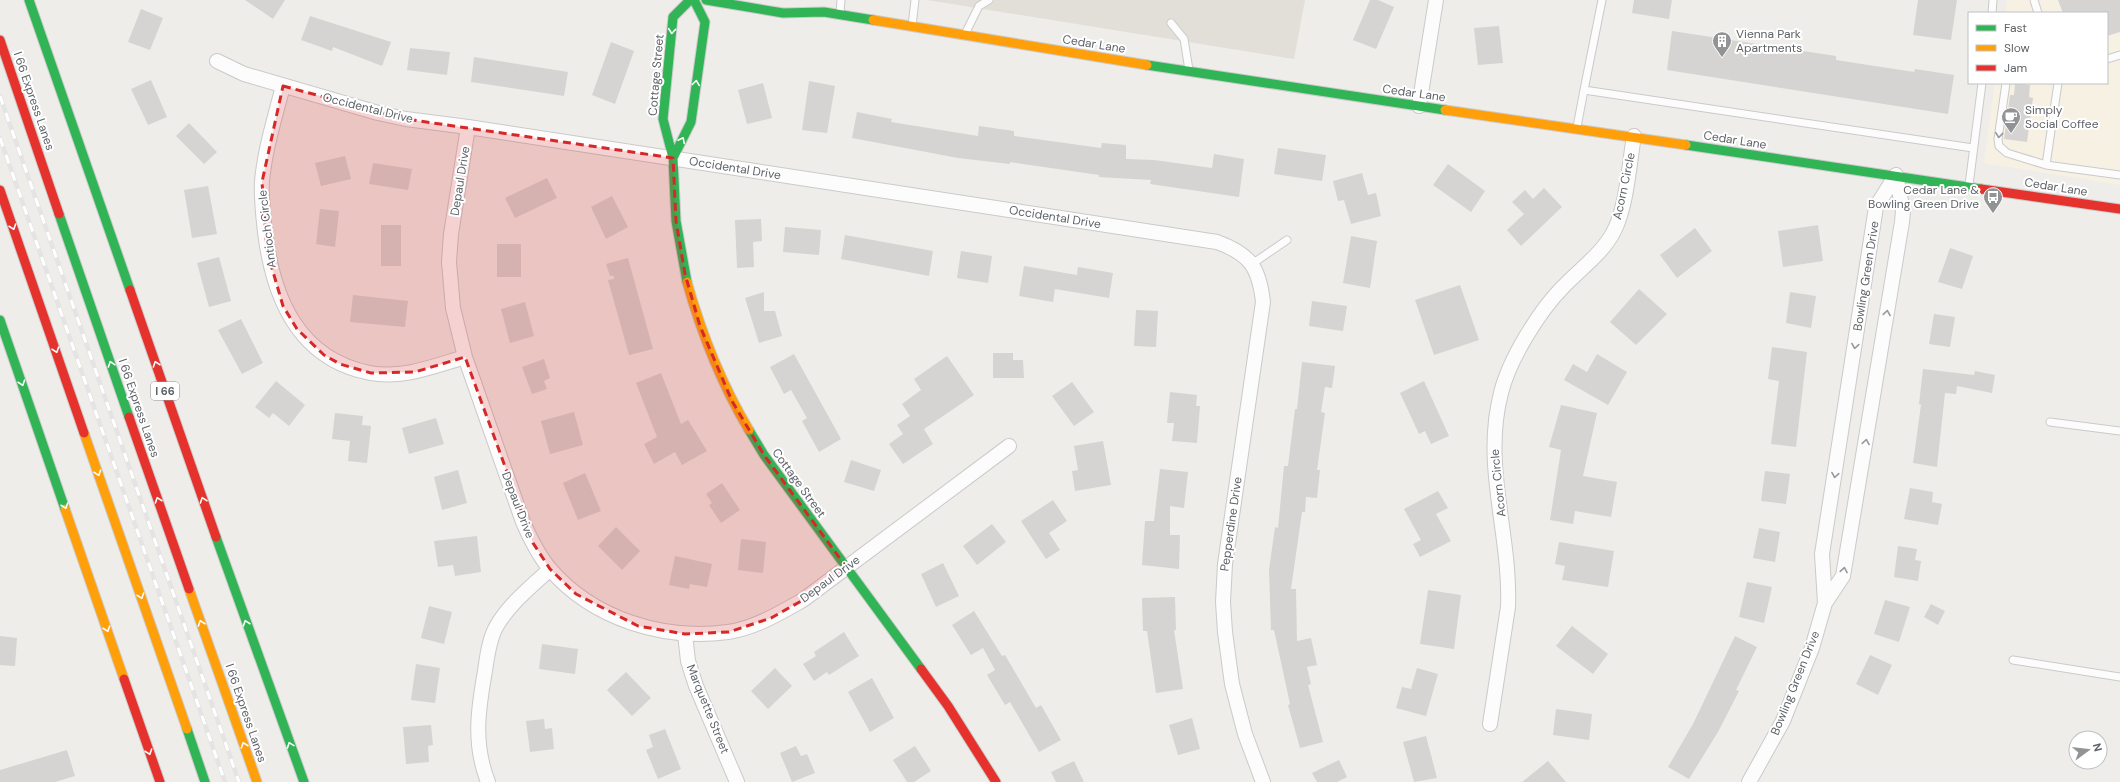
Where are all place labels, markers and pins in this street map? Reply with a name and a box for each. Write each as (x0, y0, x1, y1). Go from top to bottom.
place label: Vienna Park Apartments (1736, 26, 1802, 56)
building icon: Vienna Park Apartments (1711, 30, 1733, 58)
place label: Simply Social Coffee (2025, 102, 2099, 132)
cafe icon: Simply Social Coffee (2000, 106, 2022, 134)
place label: Cedar Lane & Bowling Green Drive (1868, 182, 1979, 212)
bus stop icon: Cedar Lane & Bowling Green Drive (1982, 186, 2004, 214)

